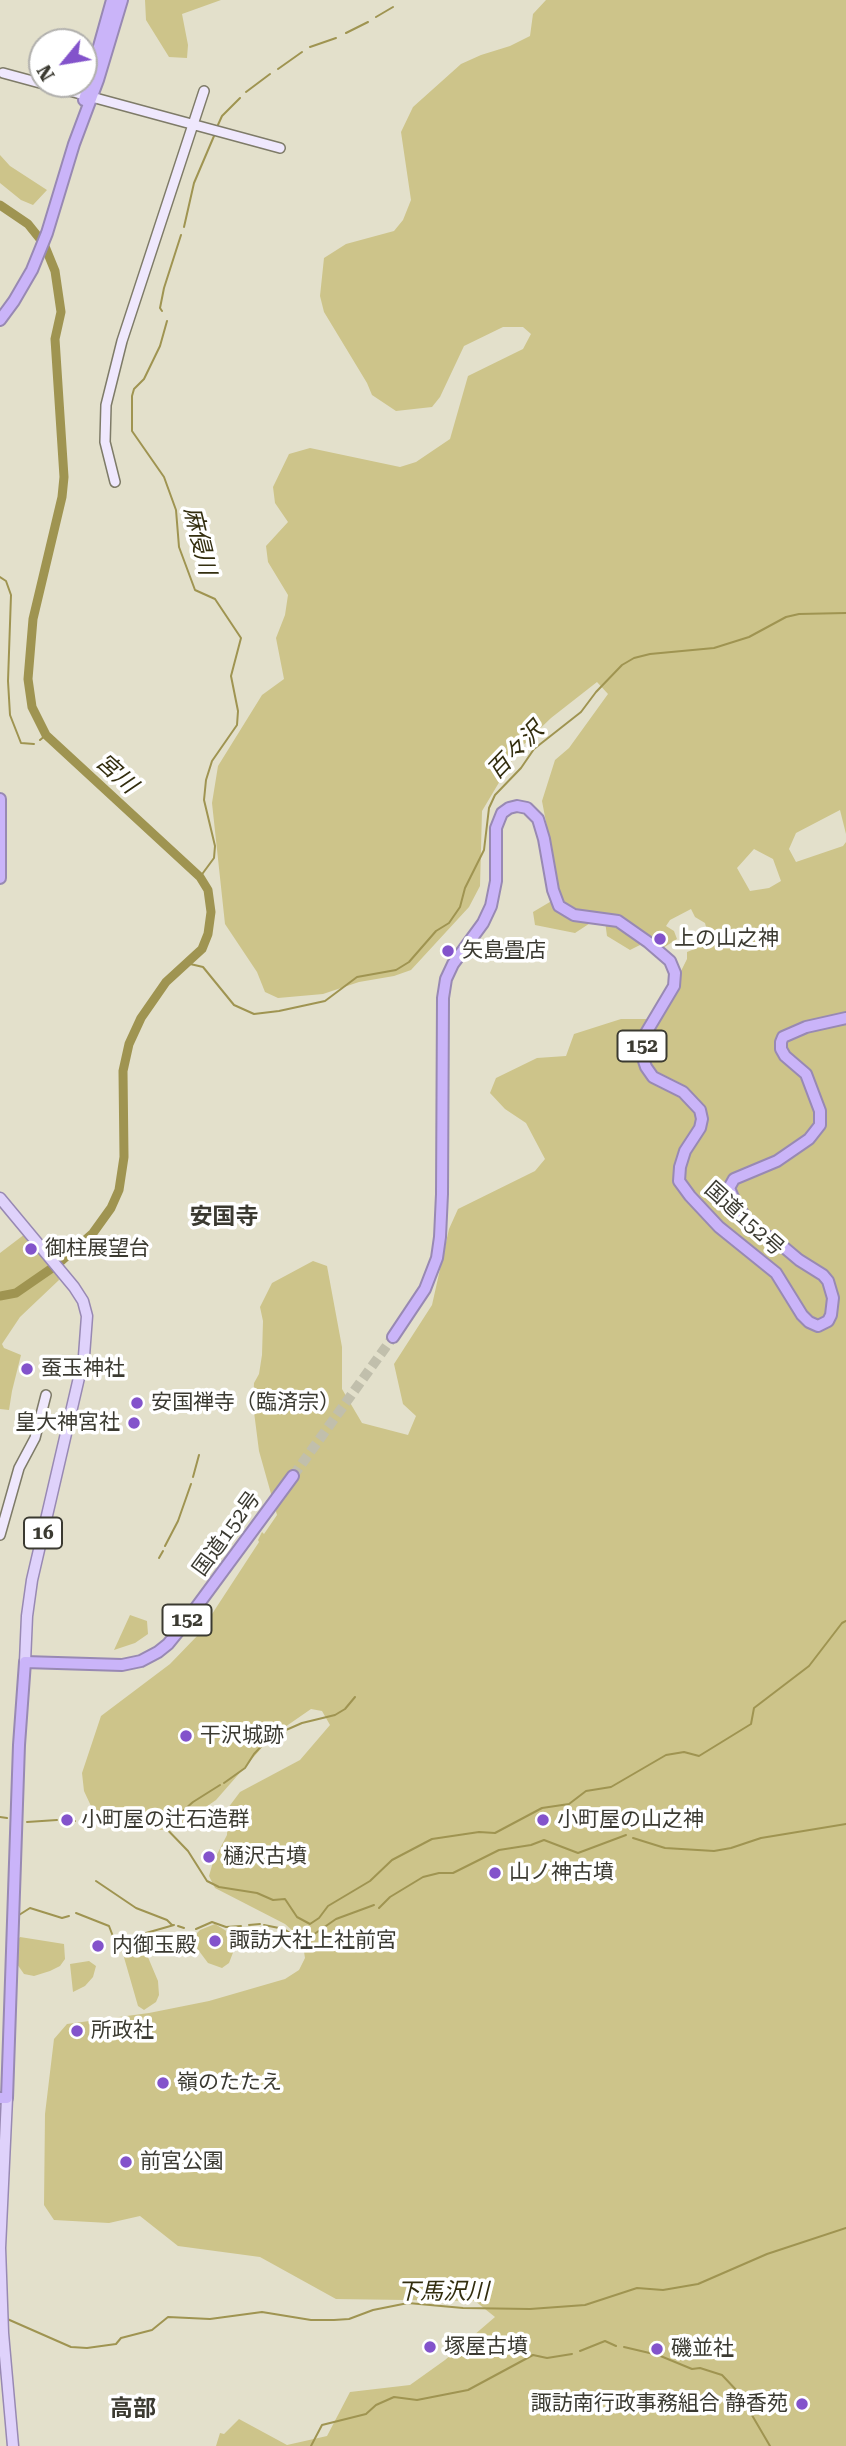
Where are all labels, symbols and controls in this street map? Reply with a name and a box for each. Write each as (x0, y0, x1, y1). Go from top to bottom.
north arrow (28, 28, 98, 98)
text: N (32, 61, 60, 85)
water label: 麻侵川 (177, 504, 221, 578)
water label: 百々沢 (482, 717, 550, 785)
water label: 宮川 (90, 748, 142, 800)
place label: 上の山之神 (674, 926, 779, 952)
marker: 上の山之神 (652, 931, 668, 947)
place label: 矢島畳店 (462, 938, 546, 964)
marker: 矢島畳店 (440, 943, 456, 959)
road number: 152 (618, 1030, 666, 1062)
street label: 国道152号 (699, 1177, 789, 1261)
district label: 安国寺 (190, 1203, 258, 1231)
place label: 御柱展望台 (45, 1236, 150, 1262)
marker: 御柱展望台 (23, 1241, 39, 1257)
place label: 蚕玉神社 (41, 1356, 125, 1382)
marker: 蚕玉神社 (19, 1361, 35, 1377)
place label: 安国禅寺（臨済宗） (151, 1390, 340, 1416)
marker: 安国禅寺（臨済宗） (129, 1395, 145, 1411)
place label: 皇大神宮社 (15, 1410, 120, 1436)
marker: 皇大神宮社 (126, 1415, 142, 1431)
street label: 国道152号 (188, 1487, 266, 1581)
road number: 16 (24, 1518, 62, 1548)
road number: 152 (162, 1604, 212, 1636)
place label: 干沢城跡 (200, 1723, 284, 1749)
marker: 干沢城跡 (178, 1728, 194, 1744)
place label: 小町屋の辻石造群 (81, 1807, 249, 1833)
place label: 小町屋の山之神 (557, 1807, 704, 1833)
marker: 小町屋の辻石造群 (59, 1812, 75, 1828)
marker: 小町屋の山之神 (535, 1812, 551, 1828)
place label: 樋沢古墳 (223, 1844, 307, 1870)
marker: 樋沢古墳 (201, 1849, 217, 1865)
place label: 山ノ神古墳 (509, 1860, 614, 1886)
marker: 山ノ神古墳 (487, 1865, 503, 1881)
place label: 諏訪大社上社前宮 (229, 1928, 397, 1954)
place label: 内御玉殿 (112, 1933, 196, 1959)
marker: 諏訪大社上社前宮 (207, 1933, 223, 1949)
marker: 内御玉殿 (90, 1938, 106, 1954)
place label: 所政社 (91, 2018, 154, 2044)
marker: 所政社 (69, 2023, 85, 2039)
place label: 嶺のたたえ (177, 2070, 282, 2096)
marker: 嶺のたたえ (155, 2075, 171, 2091)
place label: 前宮公園 (140, 2149, 224, 2175)
marker: 前宮公園 (118, 2154, 134, 2170)
water label: 下馬沢川 (397, 2278, 489, 2306)
place label: 塚屋古墳 (444, 2334, 528, 2360)
place label: 磯並社 (671, 2336, 734, 2362)
marker: 塚屋古墳 (422, 2339, 438, 2355)
marker: 磯並社 (649, 2341, 665, 2357)
place label: 諏訪南行政事務組合 静香苑 (531, 2391, 788, 2417)
district label: 高部 (110, 2395, 156, 2423)
marker: 諏訪南行政事務組合 静香苑 (794, 2396, 810, 2412)

